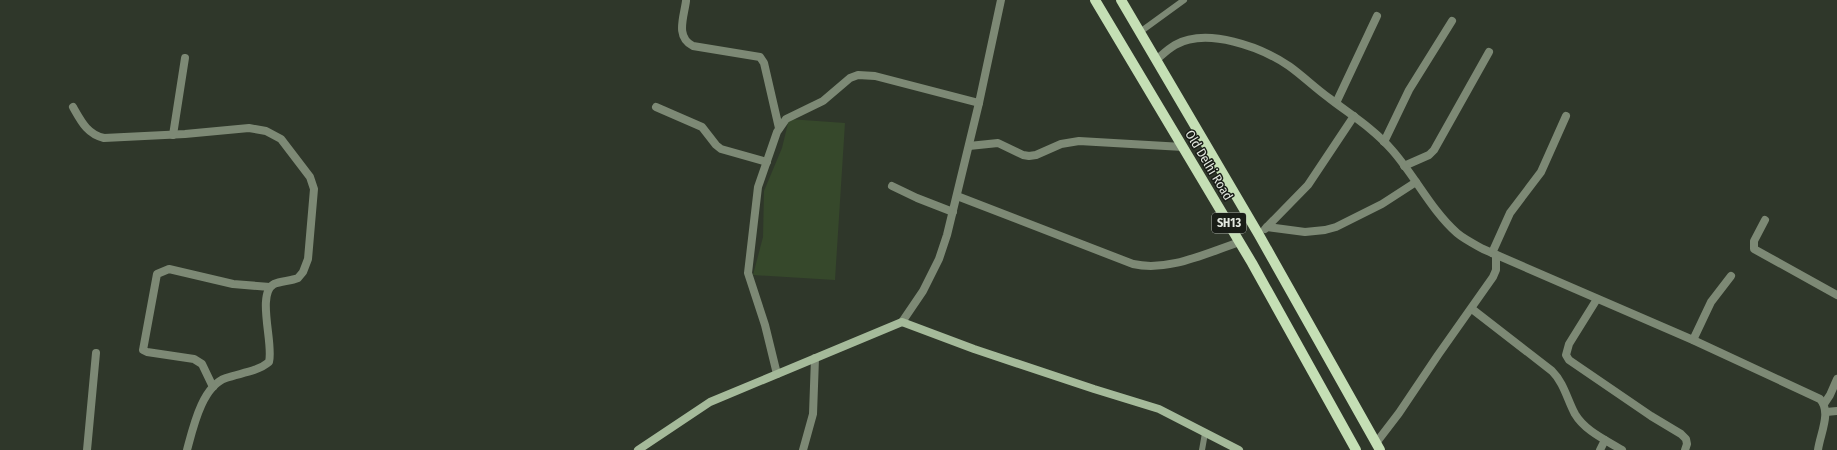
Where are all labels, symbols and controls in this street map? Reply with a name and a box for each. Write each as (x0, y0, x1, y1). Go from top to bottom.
street label: Old Delhi Road (1182, 127, 1236, 203)
road number: SH13 (1212, 213, 1246, 233)

